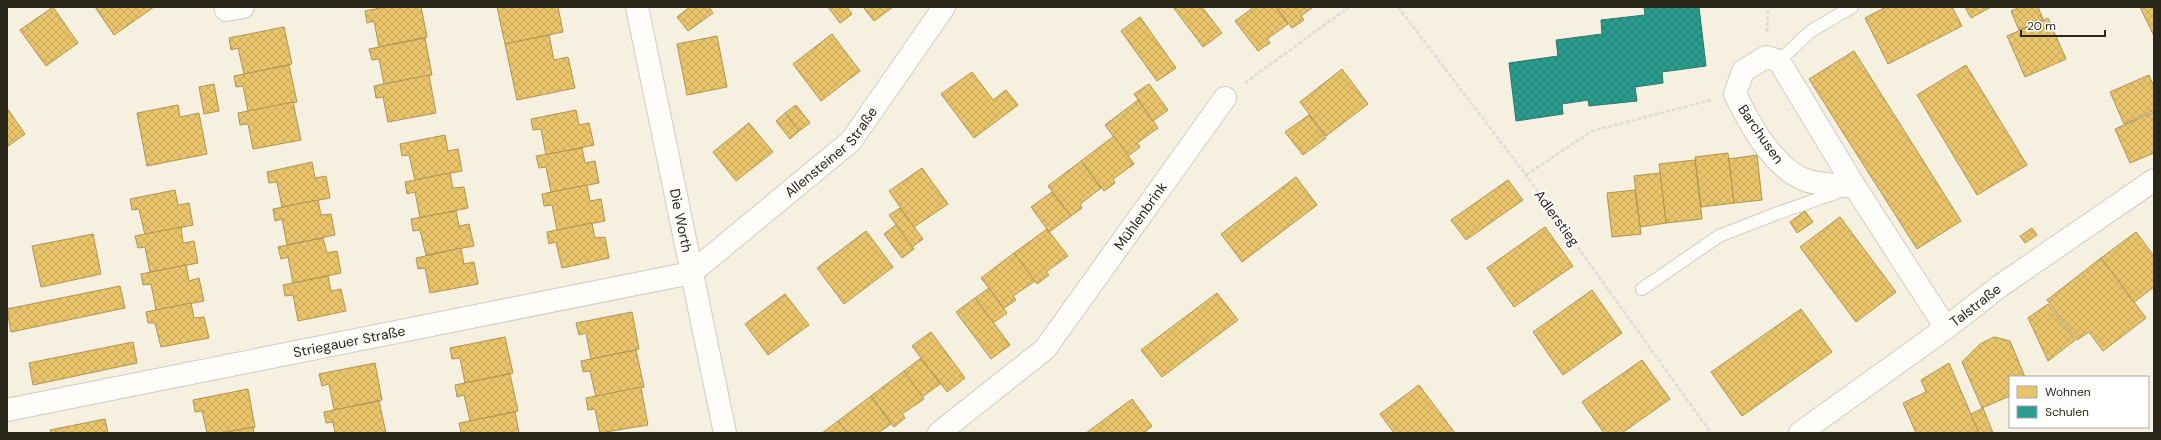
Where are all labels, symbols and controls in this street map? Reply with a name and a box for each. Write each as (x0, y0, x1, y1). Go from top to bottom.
scale bar (2021, 12, 2105, 38)
text: 20 m (2027, 18, 2056, 34)
street label: Barchusen (1734, 101, 1788, 167)
street label: Allensteiner Straße (781, 103, 881, 201)
street label: Mühlenbrink (1110, 178, 1171, 253)
street label: Adlerstieg (1531, 186, 1584, 250)
street label: Die Worth (666, 187, 696, 254)
street label: Talstraße (1946, 280, 2004, 331)
street label: Striegauer Straße (292, 321, 407, 361)
legend (2009, 376, 2149, 428)
text: Wohnen (2045, 384, 2091, 400)
text: Schulen (2045, 404, 2089, 420)

